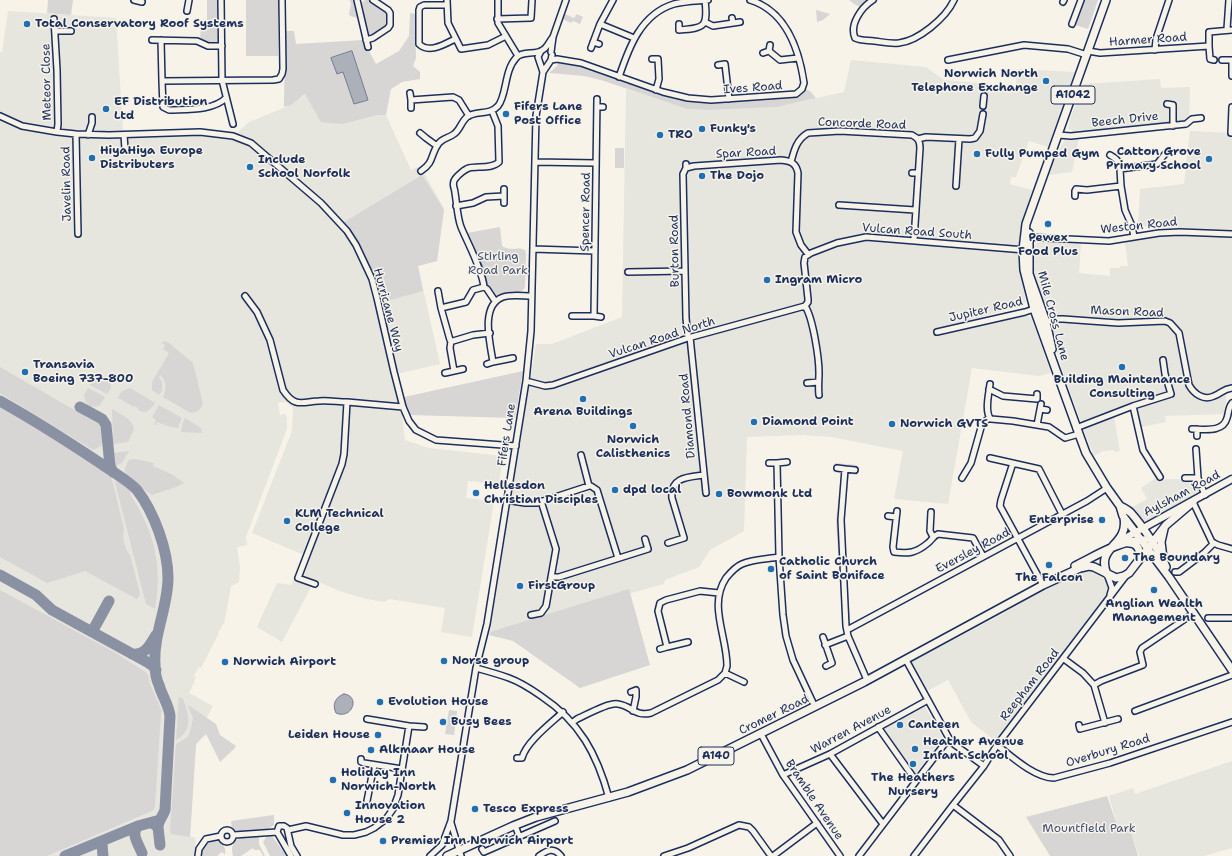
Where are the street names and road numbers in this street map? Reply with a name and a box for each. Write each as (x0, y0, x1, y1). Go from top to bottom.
street label: Harmer Road (1109, 30, 1187, 50)
street label: Meteor Close (39, 43, 55, 121)
street label: Ives Road (723, 79, 783, 97)
road number: A1042 (1051, 86, 1095, 104)
street label: Beech Drive (1091, 109, 1159, 131)
street label: Concorde Road (818, 115, 906, 133)
street label: Spar Road (715, 144, 777, 162)
street label: Javelin Road (59, 146, 75, 222)
street label: Spencer Road (578, 172, 594, 252)
street label: Burton Road (667, 214, 683, 288)
street label: Weston Road (1100, 215, 1178, 237)
street label: Vulcan Road South (862, 221, 972, 243)
street label: Hurricane Way (370, 267, 406, 353)
street label: Mile Cross Lane (1034, 270, 1072, 362)
street label: Jupiter Road (948, 295, 1024, 325)
street label: Mason Road (1090, 304, 1164, 320)
street label: Vulcan Road North (607, 314, 717, 362)
street label: Diamond Road (677, 373, 699, 459)
street label: Fifers Lane (495, 403, 519, 467)
street label: Aylsham Road (1141, 468, 1223, 520)
street label: Eversley Road (933, 525, 1013, 577)
street label: Reepham Road (997, 646, 1063, 724)
street label: Cromer Road (737, 692, 811, 738)
street label: Warren Avenue (808, 703, 894, 757)
street label: Overbury Road (1064, 731, 1152, 771)
road number: A140 (698, 747, 734, 765)
street label: Bramble Avenue (782, 757, 846, 843)

